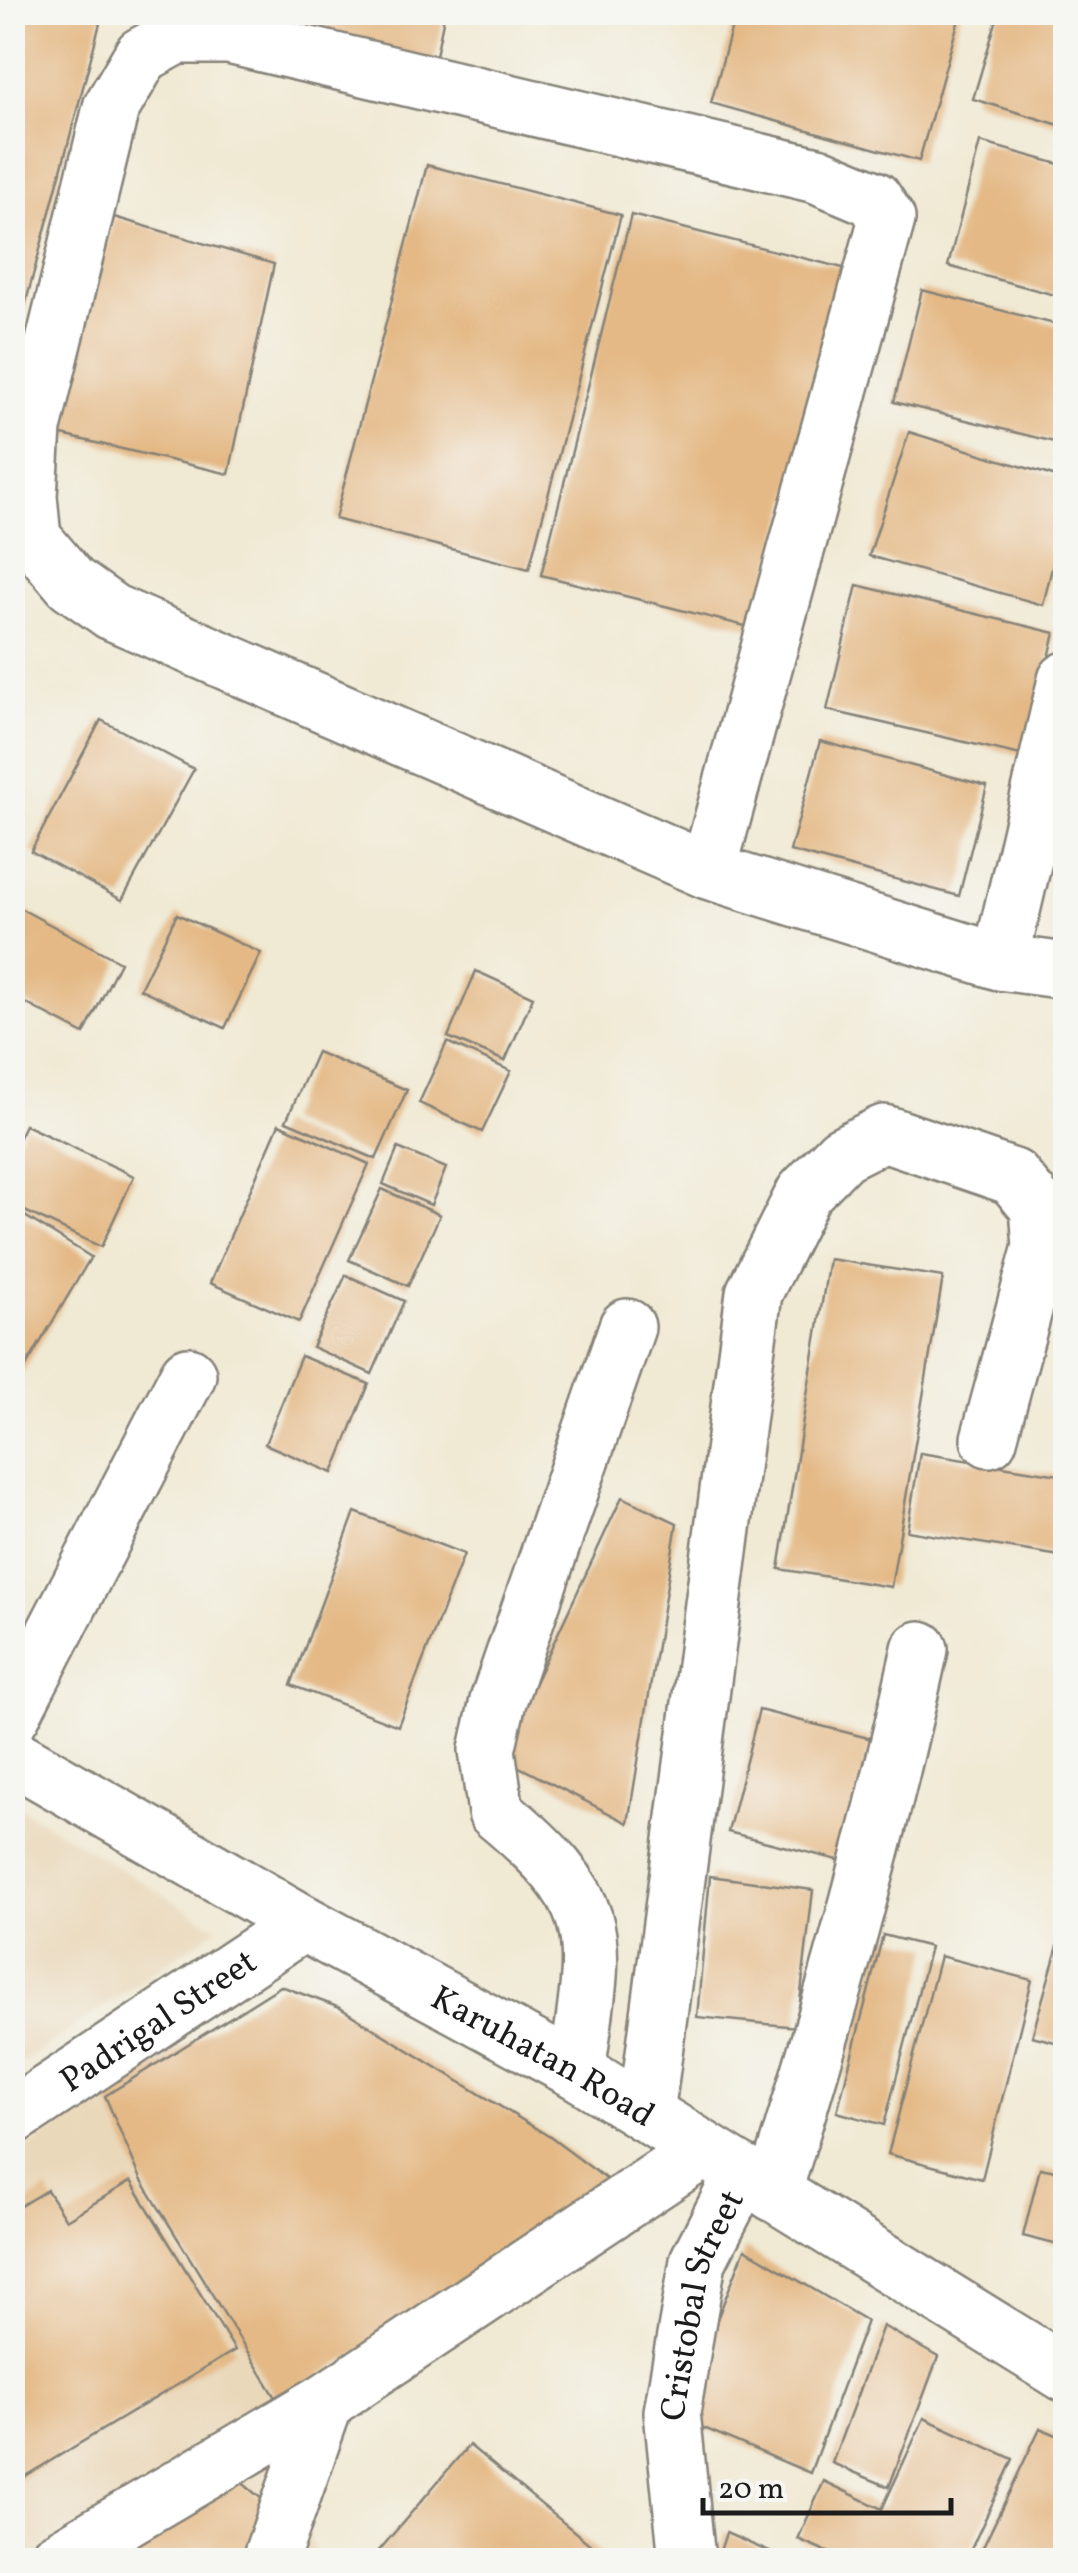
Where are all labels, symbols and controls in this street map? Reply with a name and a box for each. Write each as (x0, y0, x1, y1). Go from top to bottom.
street label: Padrigal Street (51, 1939, 267, 2105)
street label: Karuhatan Road (422, 1976, 663, 2140)
street label: Cristobal Street (650, 2182, 757, 2425)
scale bar (703, 2453, 950, 2515)
text: 20 m (718, 2469, 784, 2511)

